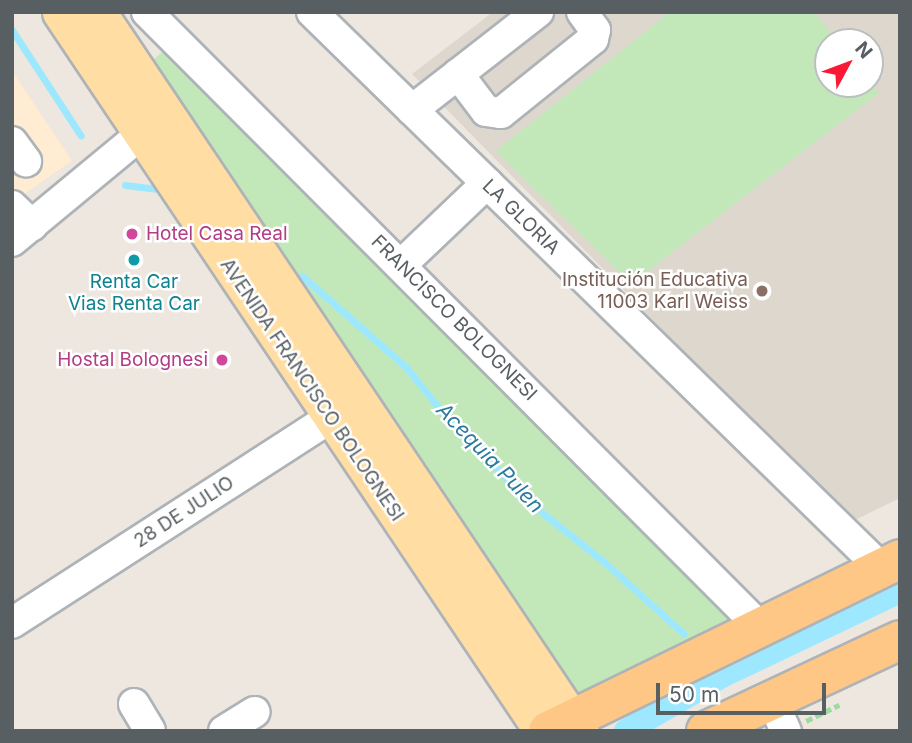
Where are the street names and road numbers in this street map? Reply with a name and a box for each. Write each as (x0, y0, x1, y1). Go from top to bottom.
street label: LA GLORIA (478, 175, 564, 259)
street label: FRANCISCO BOLOGNESI (366, 230, 542, 406)
street label: AVENIDA FRANCISCO BOLOGNESI (215, 254, 409, 526)
street label: 28 DE JULIO (130, 471, 238, 553)

